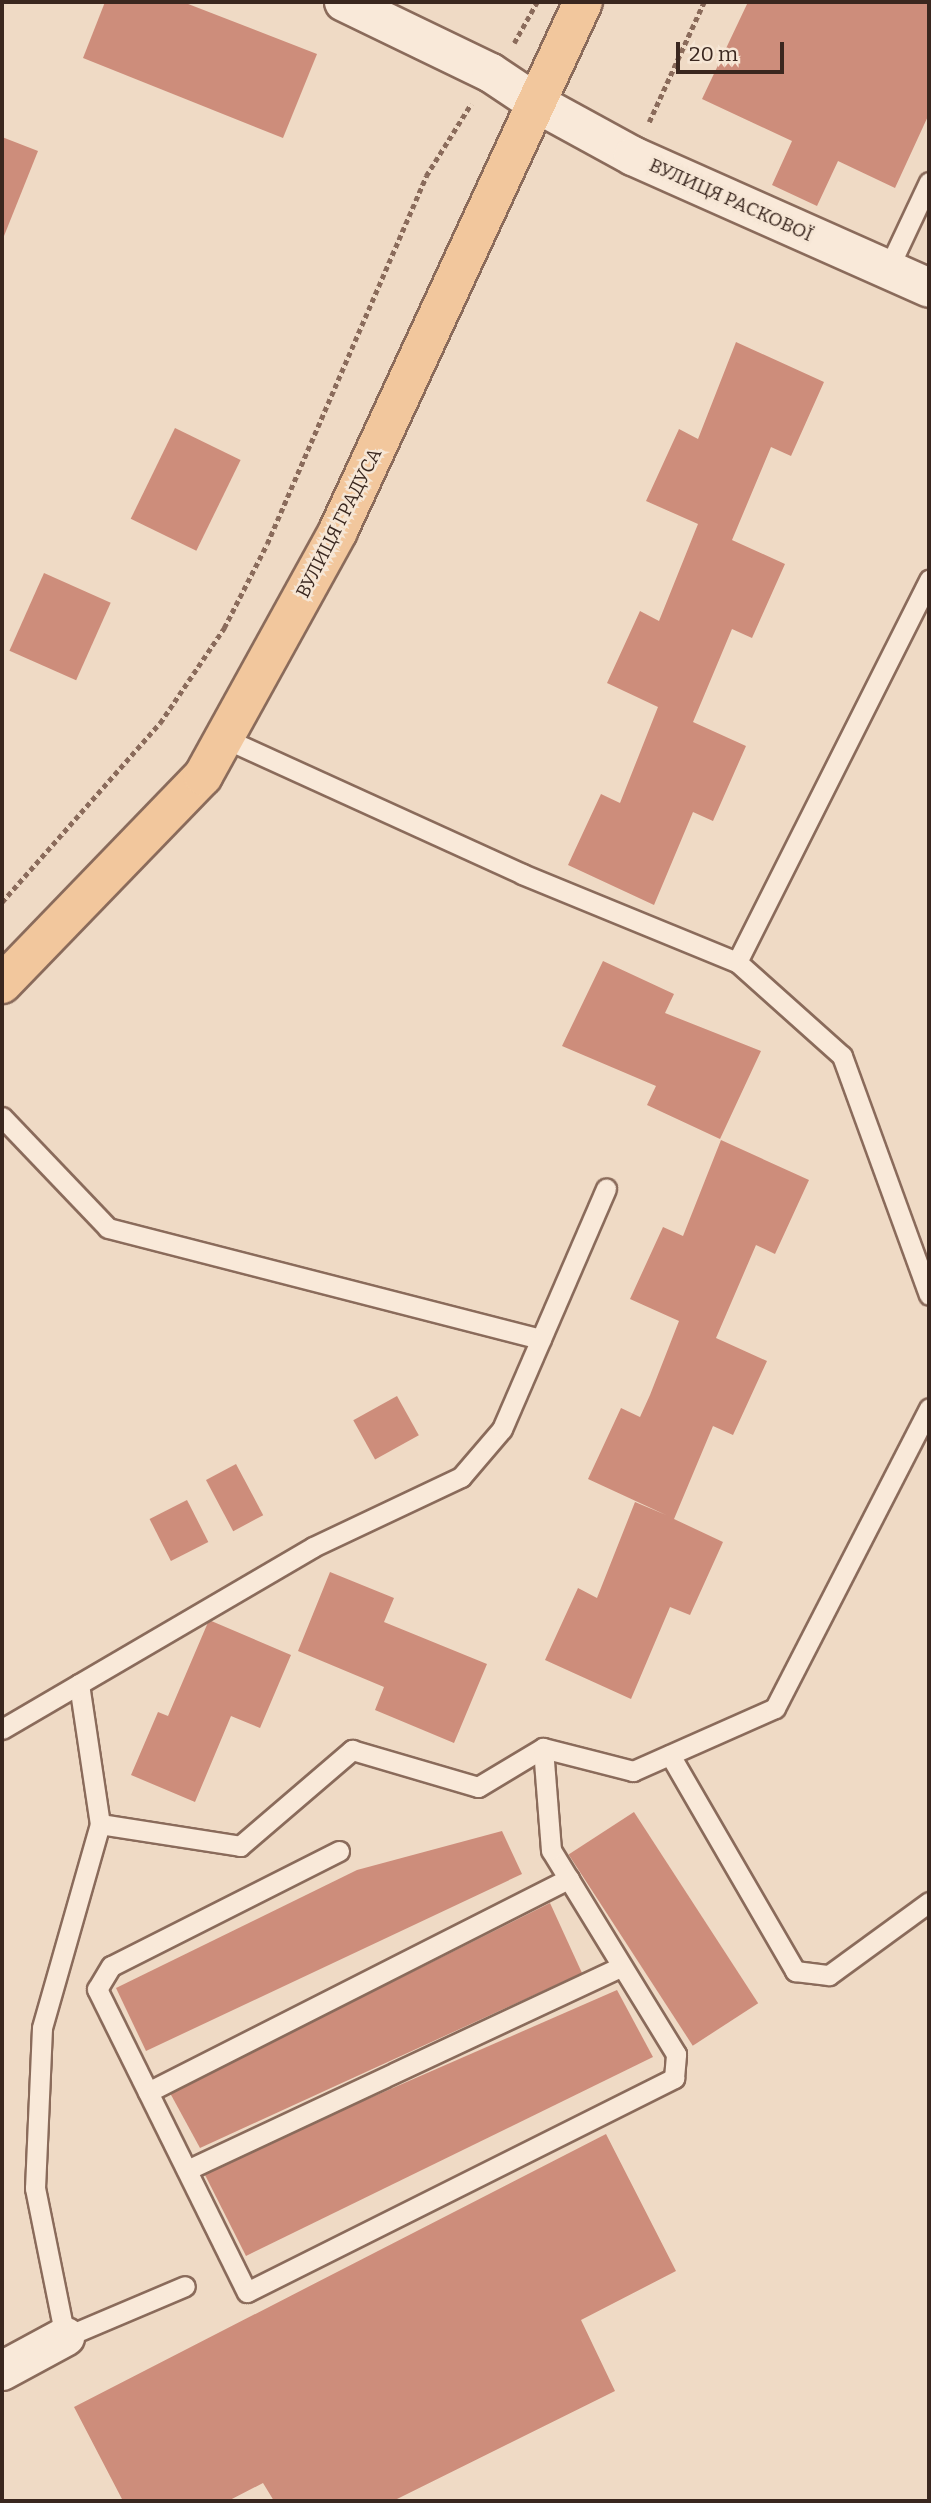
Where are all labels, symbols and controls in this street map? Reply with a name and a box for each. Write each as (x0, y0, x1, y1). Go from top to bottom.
scale bar (679, 28, 788, 72)
text: 20 m (689, 41, 738, 67)
street label: ВУЛИЦЯ РАСКОВОЇ (646, 154, 816, 246)
street label: ВУЛИЦЯ ГРАДУСА (291, 444, 387, 602)

